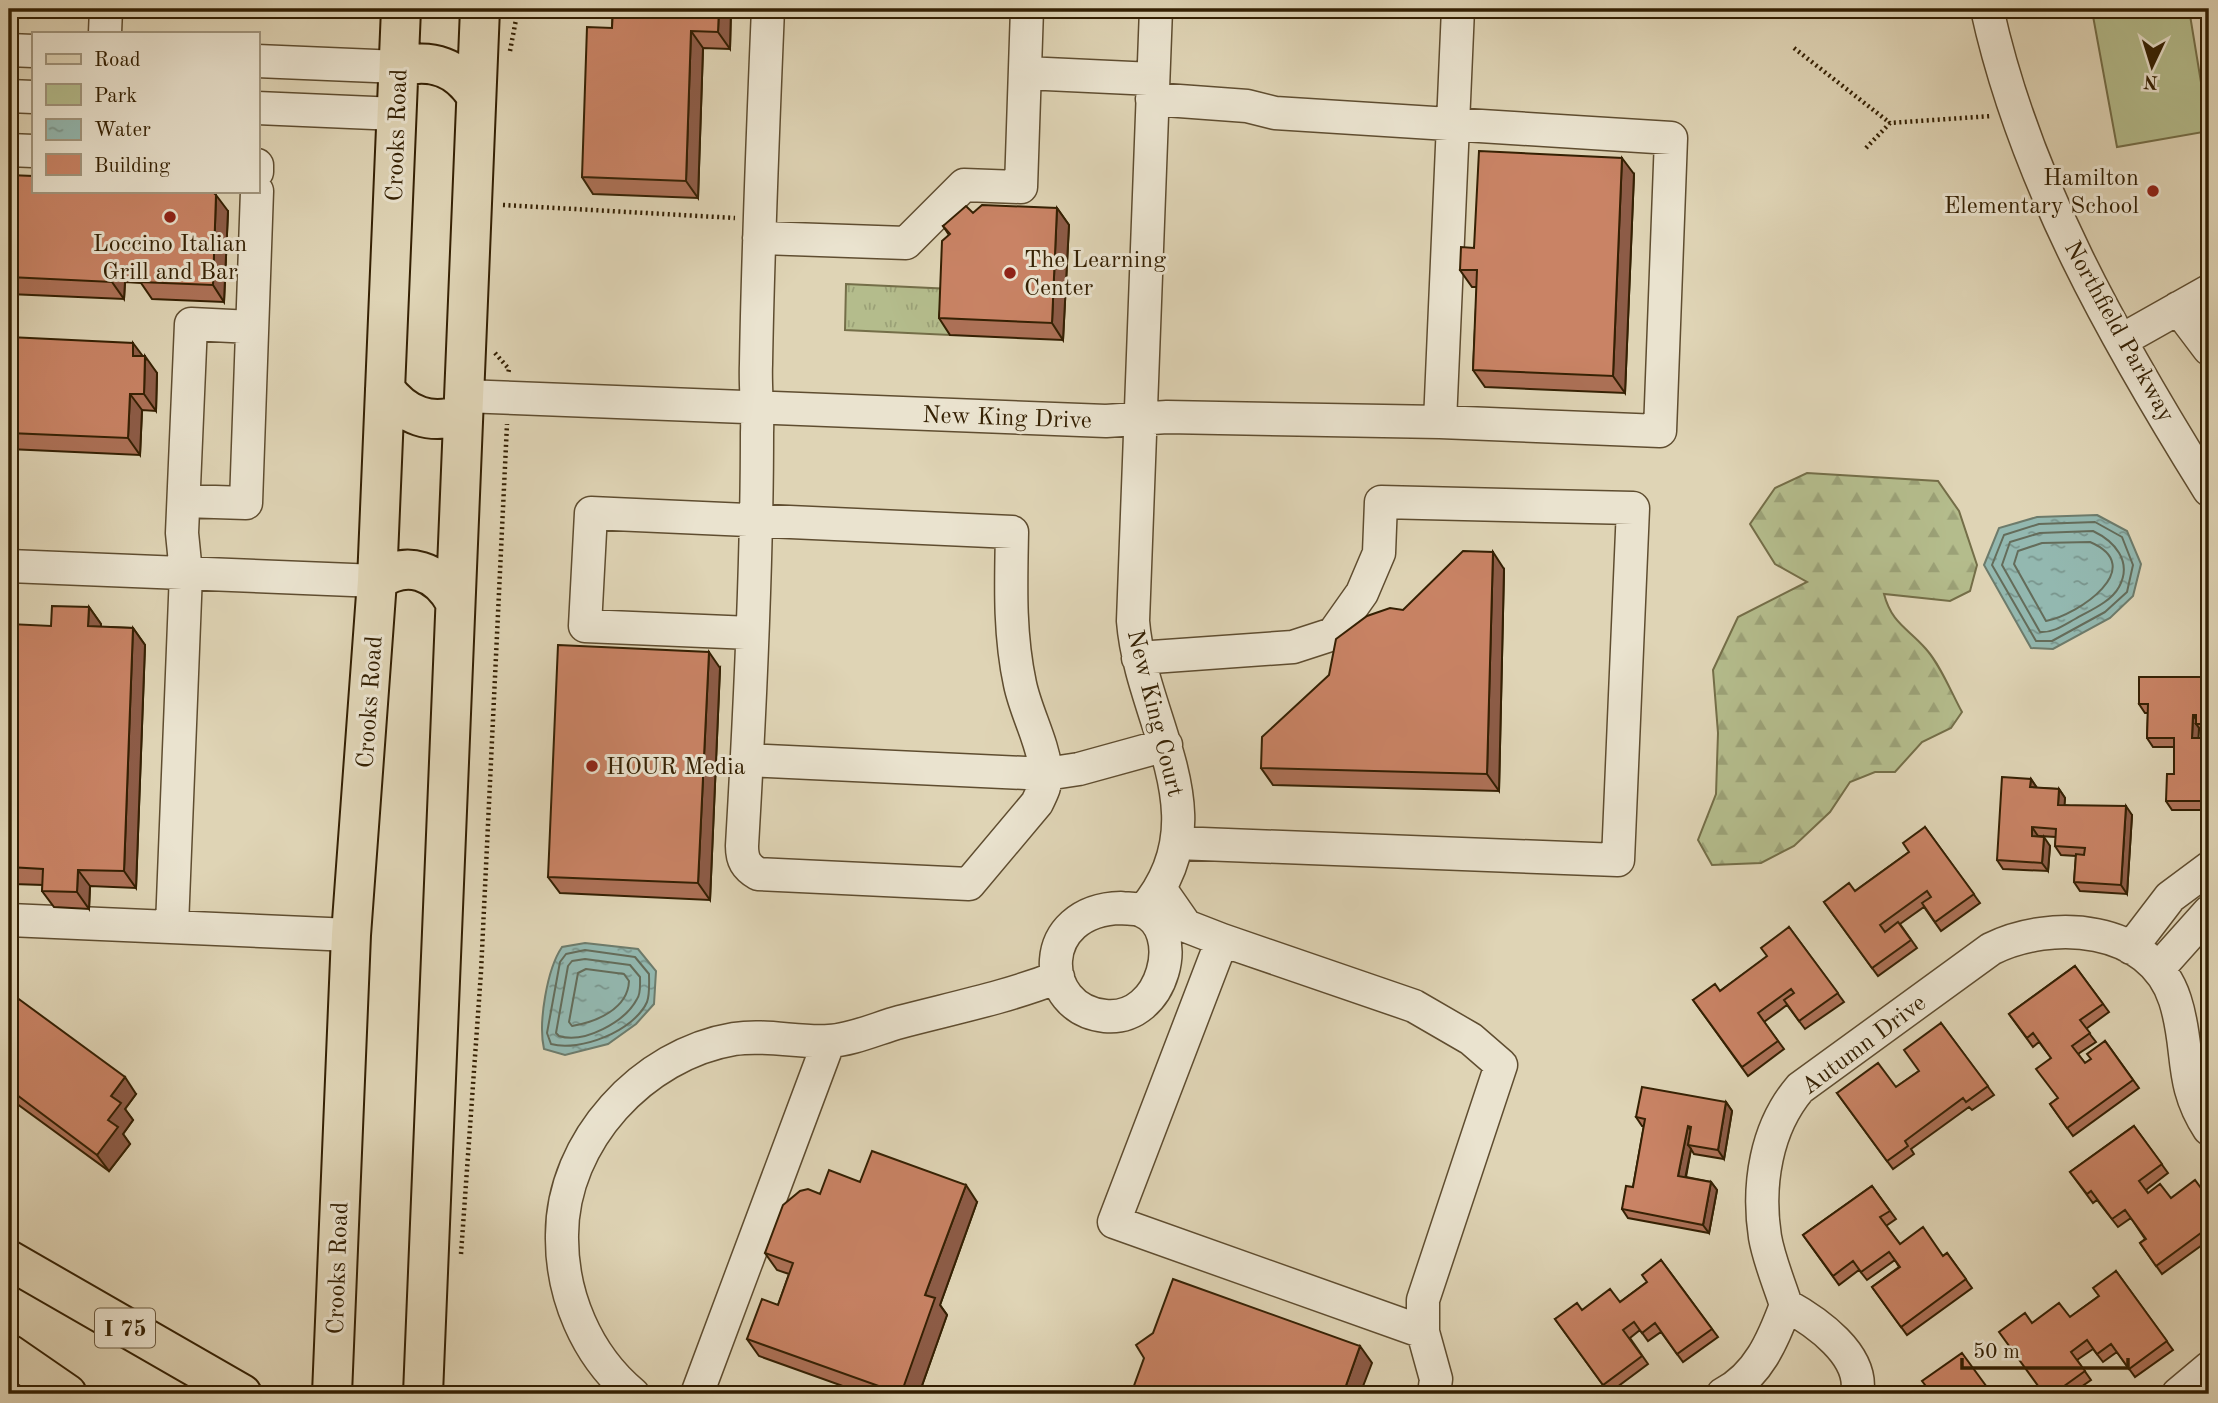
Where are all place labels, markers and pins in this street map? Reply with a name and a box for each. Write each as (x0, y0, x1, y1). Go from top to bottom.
place label: Hamilton Elementary School (1944, 167, 2139, 219)
marker: Hamilton Elementary School (2145, 183, 2161, 199)
marker: Loccino Italian Grill and Bar (162, 209, 178, 225)
place label: Loccino Italian Grill and Bar (93, 233, 247, 285)
place label: The Learning Center (1024, 249, 1166, 301)
marker: The Learning Center (1002, 265, 1018, 281)
place label: HOUR Media (606, 756, 746, 780)
marker: HOUR Media (584, 758, 600, 774)

